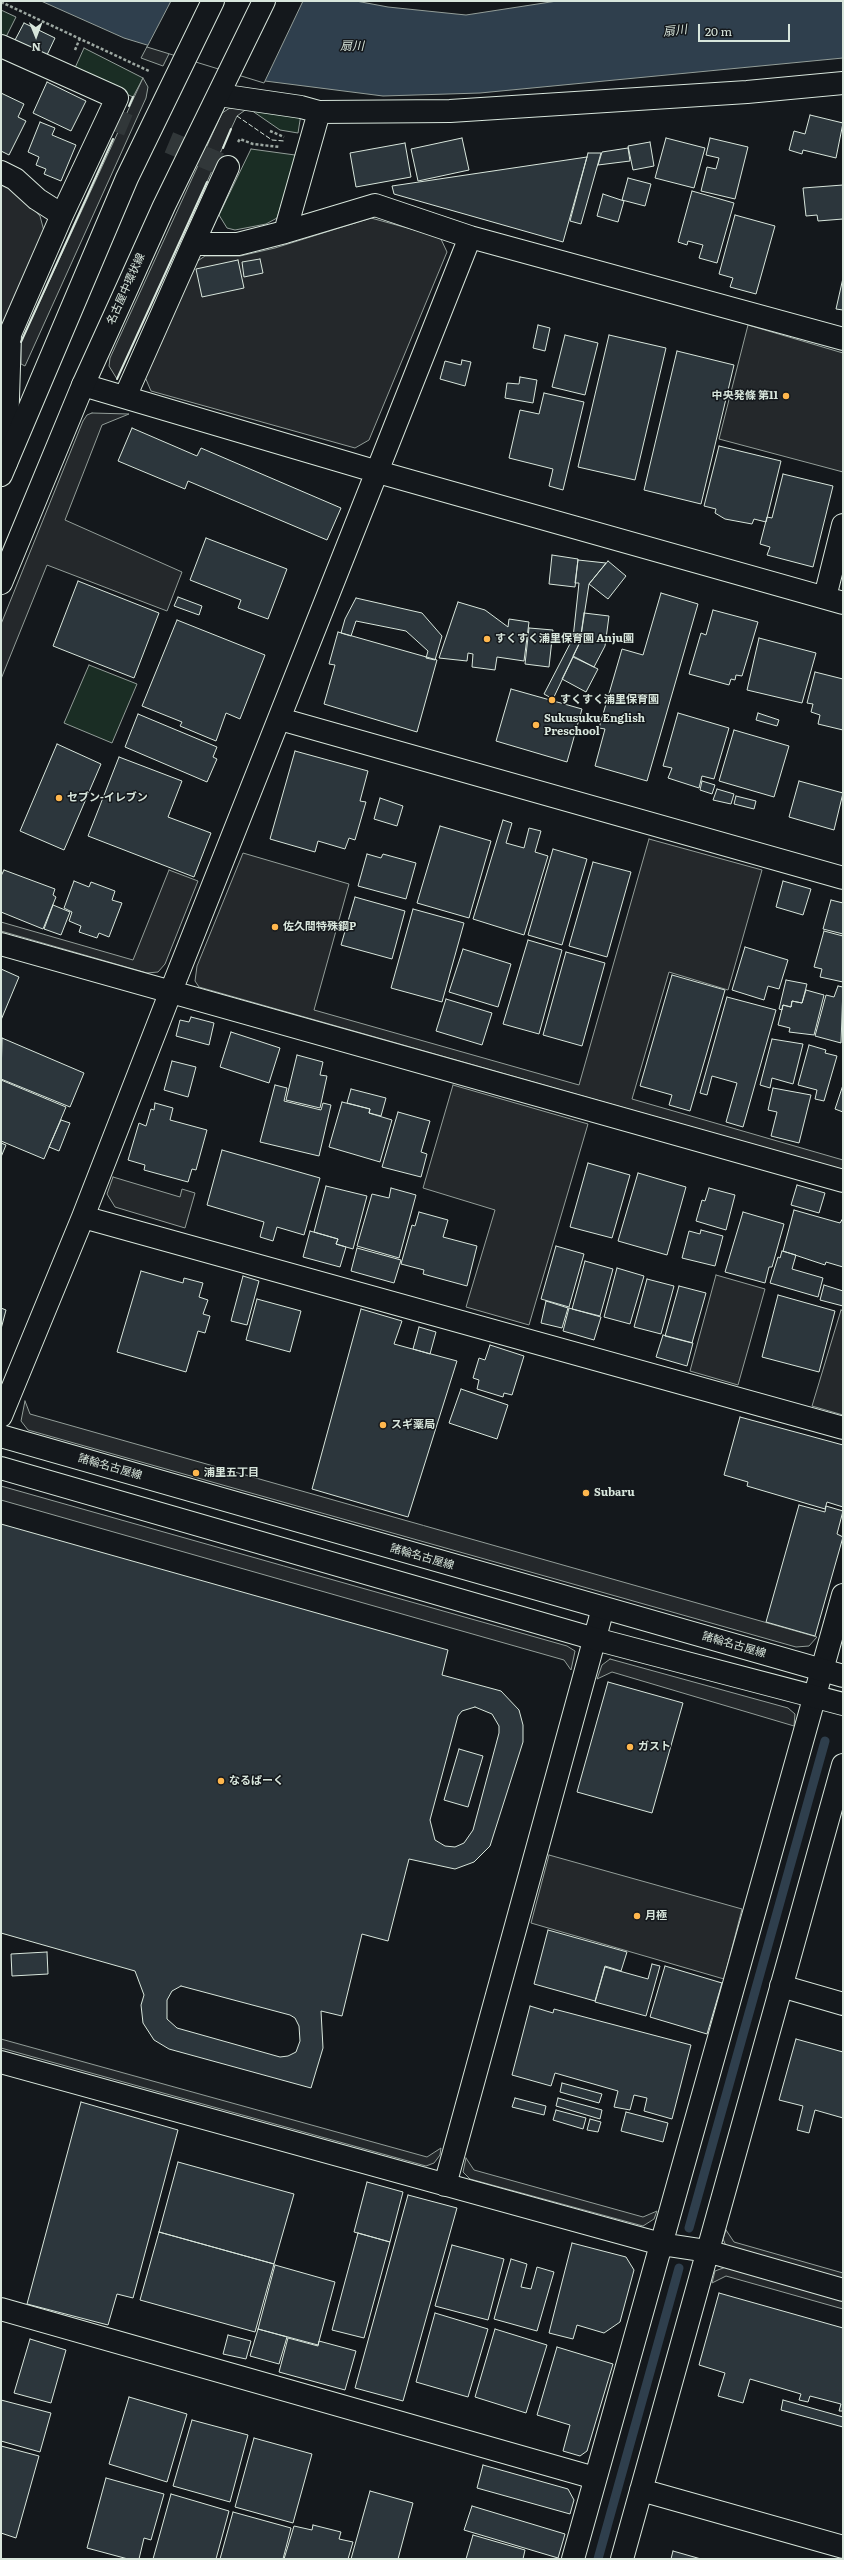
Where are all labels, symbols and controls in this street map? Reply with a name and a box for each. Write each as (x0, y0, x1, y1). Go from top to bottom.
north arrow (16, 16, 56, 56)
scale bar (700, 16, 792, 42)
water label: 扇川 (662, 22, 688, 40)
text: 20 m (705, 22, 732, 40)
water label: 扇川 (340, 39, 364, 53)
text: N (31, 40, 41, 56)
street label: 名古屋中環状線 (104, 251, 148, 327)
place label: 中央発條 第11 (712, 389, 778, 403)
marker: 中央発條 第11 (781, 391, 791, 401)
place label: すくすく浦里保育園 Anju園 (495, 632, 634, 646)
marker: すくすく浦里保育園 Anju園 (482, 634, 492, 644)
place label: すくすく浦里保育園 (560, 693, 659, 707)
marker: すくすく浦里保育園 (547, 695, 557, 705)
place label: Sukusuku English Preschool (544, 712, 645, 738)
marker: Sukusuku English Preschool (531, 720, 541, 730)
place label: セブン-イレブン (67, 791, 148, 805)
marker: セブン-イレブン (54, 793, 64, 803)
place label: 佐久間特殊鋼P (283, 920, 356, 934)
marker: 佐久間特殊鋼P (270, 922, 280, 932)
place label: スギ薬局 (391, 1418, 435, 1432)
marker: スギ薬局 (378, 1420, 388, 1430)
street label: 諸輪名古屋線 (76, 1452, 144, 1482)
place label: 浦里五丁目 (204, 1466, 259, 1480)
marker: 浦里五丁目 (191, 1468, 201, 1478)
place label: Subaru (594, 1486, 635, 1500)
marker: Subaru (581, 1488, 591, 1498)
street label: 諸輪名古屋線 (388, 1542, 456, 1572)
street label: 諸輪名古屋線 (700, 1630, 768, 1660)
place label: ガスト (638, 1740, 671, 1754)
marker: ガスト (625, 1742, 635, 1752)
place label: なるぱーく (229, 1774, 284, 1788)
marker: なるぱーく (216, 1776, 226, 1786)
place label: 月極 (645, 1909, 667, 1923)
marker: 月極 (632, 1911, 642, 1921)

